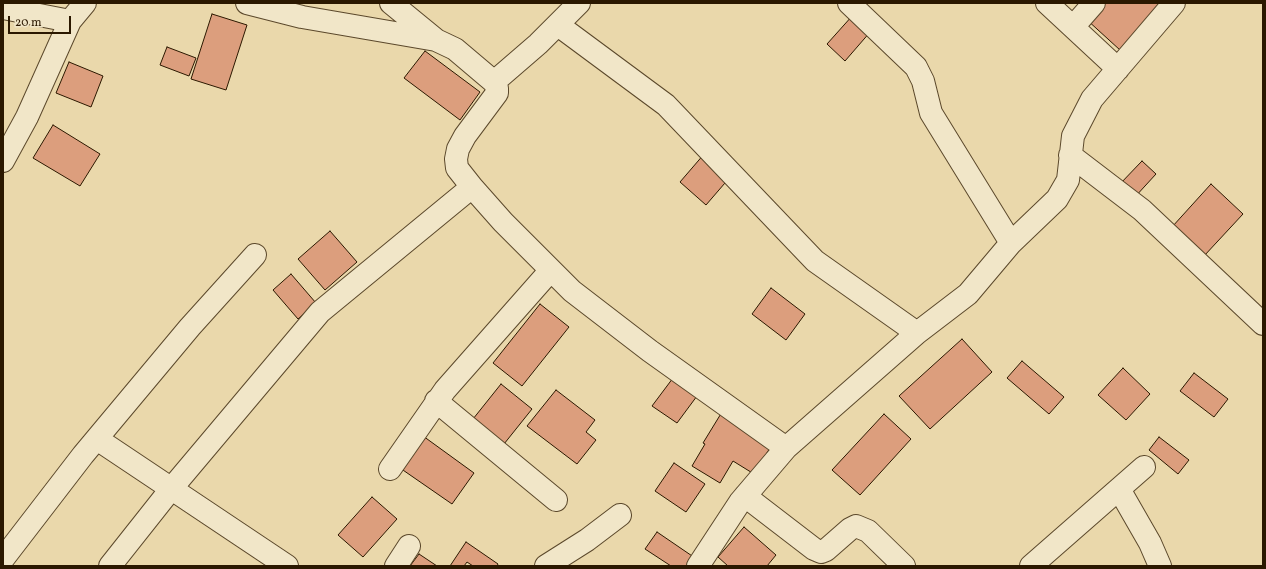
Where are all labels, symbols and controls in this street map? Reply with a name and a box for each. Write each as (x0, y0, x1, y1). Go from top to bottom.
scale bar (10, 8, 73, 34)
text: 20 m (15, 15, 42, 31)

